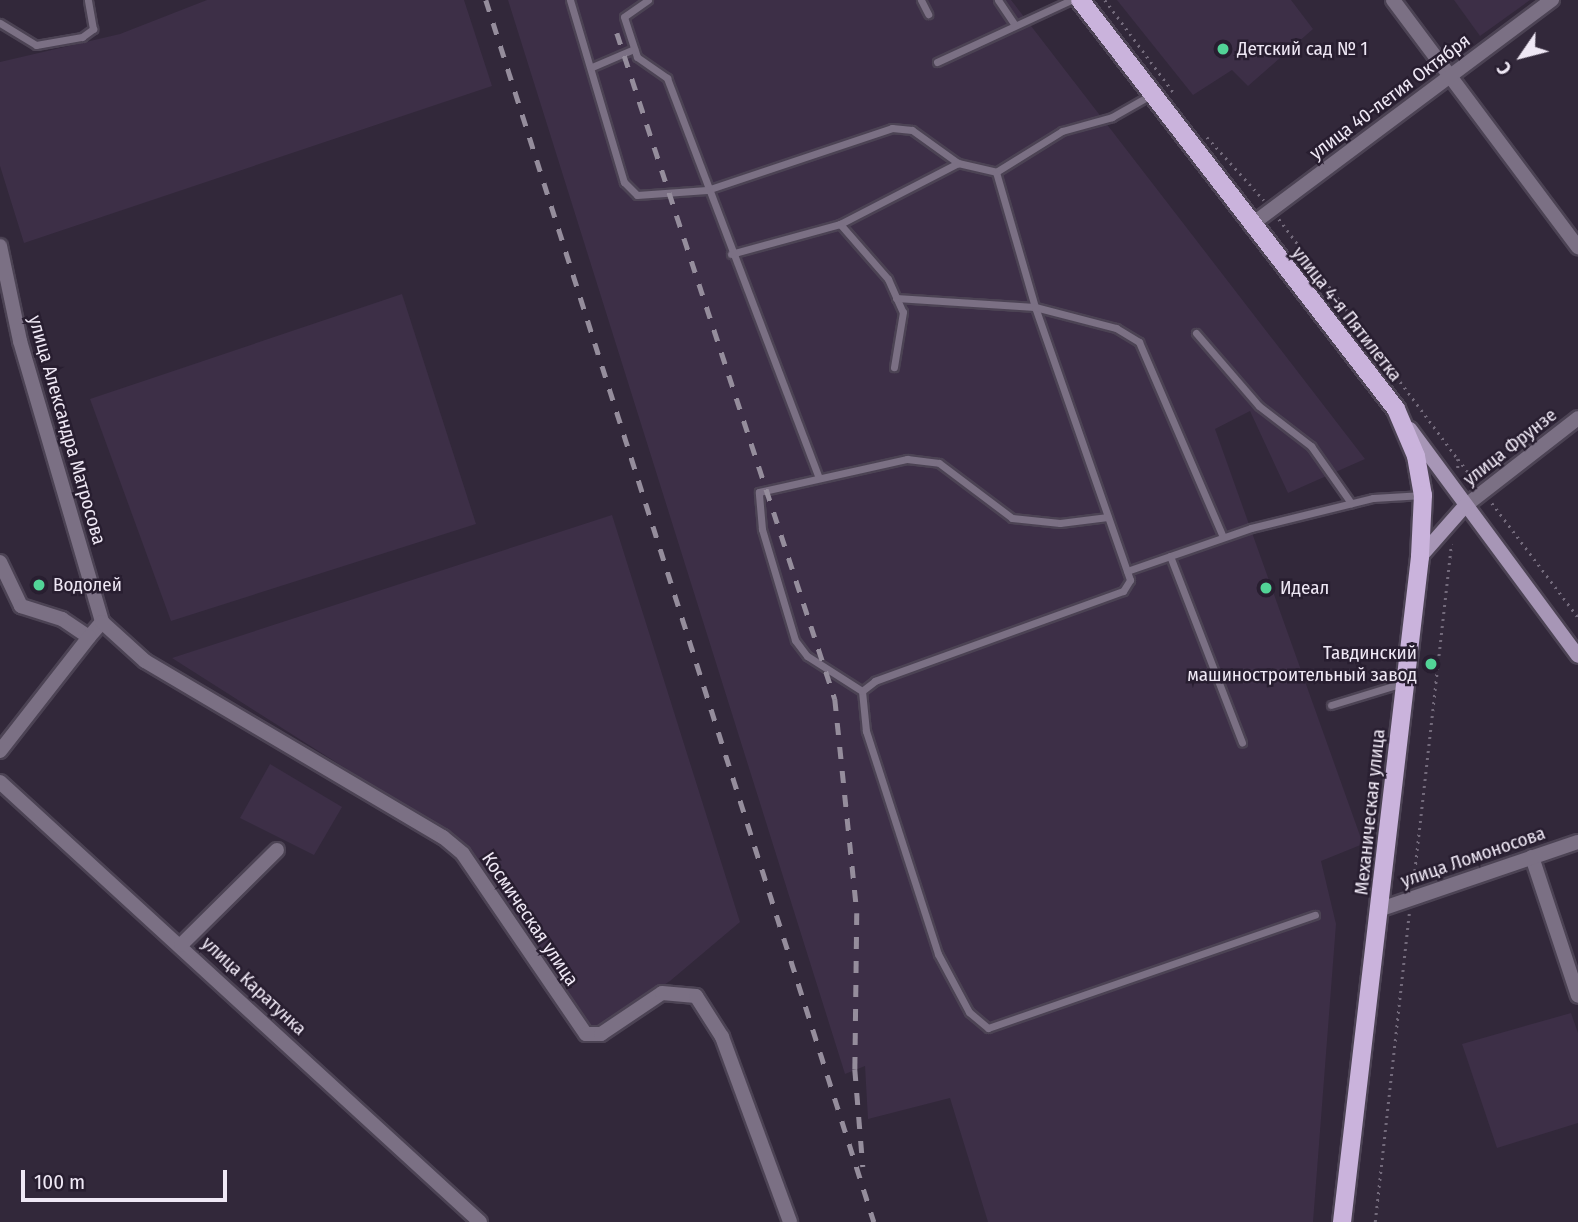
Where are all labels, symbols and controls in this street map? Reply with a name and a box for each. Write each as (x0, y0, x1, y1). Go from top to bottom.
north arrow (1487, 21, 1557, 91)
street label: улица 40-летия Октября (1305, 29, 1475, 165)
place label: Детский сад № 1 (1237, 38, 1368, 60)
marker: Детский сад № 1 (1215, 41, 1231, 57)
text: С (1492, 58, 1517, 79)
street label: улица 4-я Пятилетка (1287, 242, 1407, 386)
street label: улица Александра Матросова (23, 313, 111, 547)
street label: улица Фрунзе (1459, 403, 1561, 491)
place label: Водолей (53, 574, 122, 596)
marker: Водолей (31, 577, 47, 593)
place label: Идеал (1280, 577, 1329, 599)
marker: Идеал (1258, 580, 1274, 596)
place label: Тавдинский машиностроительный завод (1187, 642, 1417, 686)
marker: Тавдинский машиностроительный завод (1423, 656, 1439, 672)
street label: Механическая улица (1350, 728, 1390, 896)
street label: улица Ломоносова (1398, 822, 1548, 892)
street label: Космическая улица (477, 848, 583, 990)
street label: улица Каратунка (197, 932, 311, 1040)
scale bar (24, 1156, 231, 1200)
text: 100 m (34, 1169, 85, 1195)

